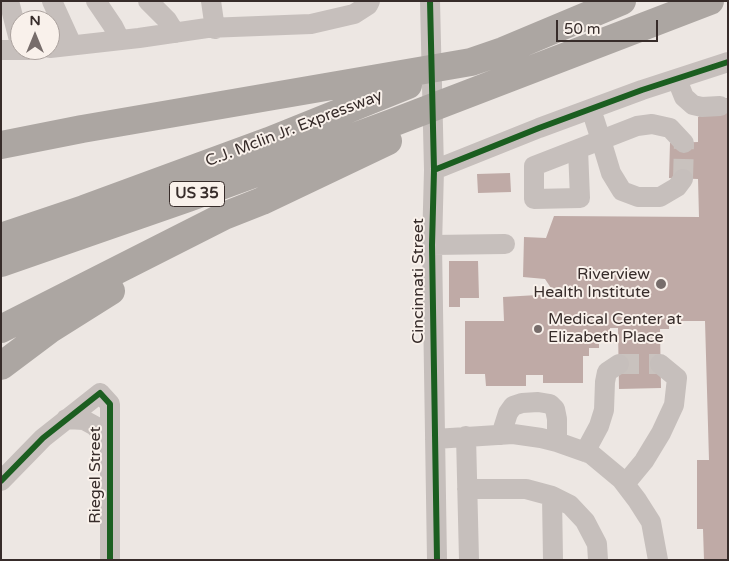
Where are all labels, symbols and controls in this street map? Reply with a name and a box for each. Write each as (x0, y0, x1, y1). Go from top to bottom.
north arrow (10, 10, 60, 60)
scale bar (559, 10, 662, 42)
text: N (29, 12, 41, 29)
text: 50 m (564, 20, 601, 38)
street label: C.J. Mclin Jr. Expressway (203, 86, 385, 172)
road number: US 35 (170, 182, 224, 206)
street label: Cincinnati Street (409, 218, 429, 344)
place label: Riverview Health Institute (533, 265, 650, 303)
marker: Riverview Health Institute (654, 277, 668, 291)
place label: Medical Center at Elizabeth Place (548, 310, 682, 348)
marker: Medical Center at Elizabeth Place (532, 323, 544, 335)
street label: Riegel Street (86, 426, 106, 524)

